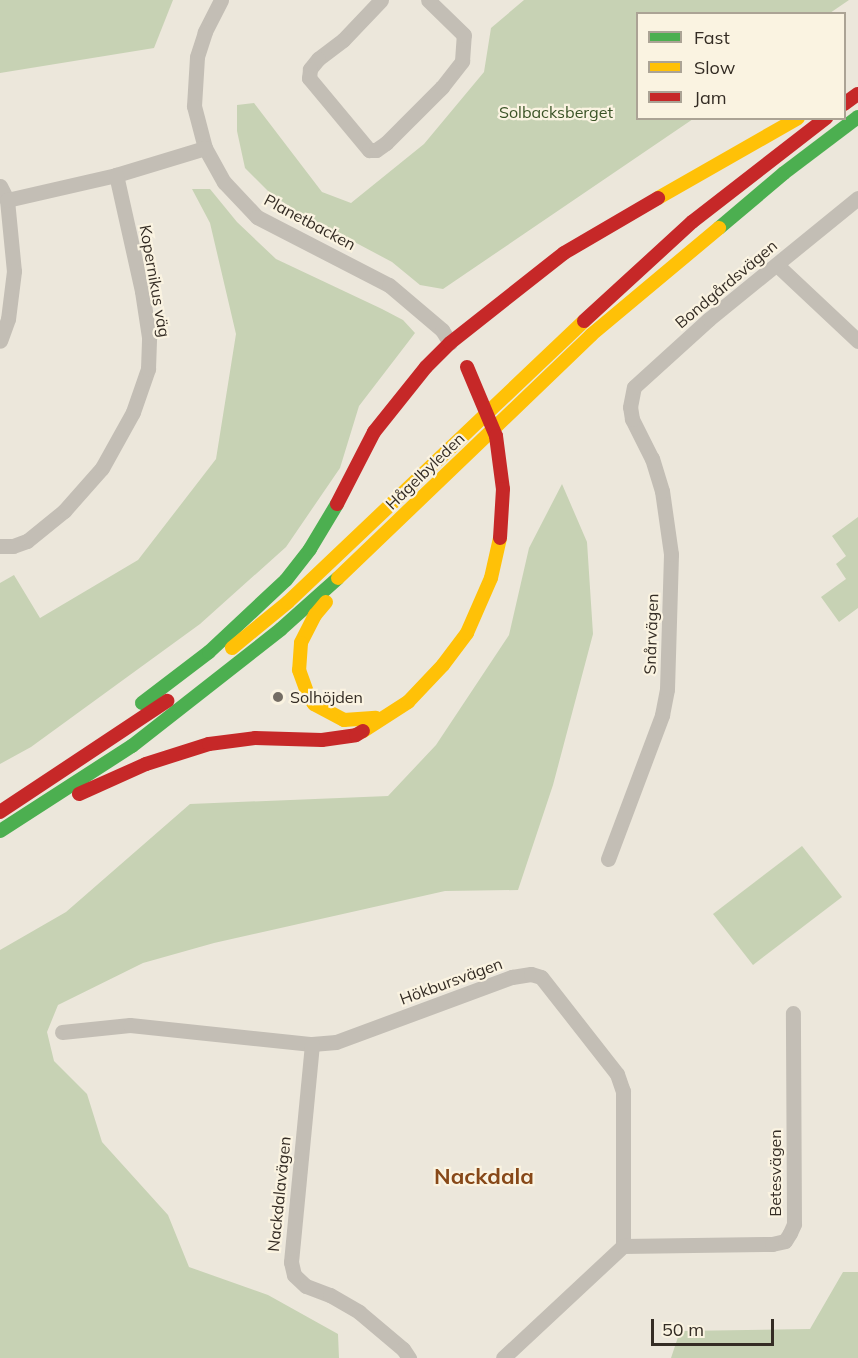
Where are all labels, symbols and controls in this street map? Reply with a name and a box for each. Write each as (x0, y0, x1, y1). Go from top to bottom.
legend (636, 12, 846, 120)
text: Fast (694, 26, 730, 49)
text: Slow (694, 56, 735, 79)
text: Jam (694, 86, 727, 109)
park label: Solbacksberget (499, 102, 613, 122)
street label: Planetbacken (261, 190, 359, 254)
street label: Kopernikus väg (136, 223, 174, 339)
street label: Bondgårdsvägen (671, 236, 781, 332)
street label: Hågelbyleden (382, 429, 468, 513)
street label: Snårvägen (640, 593, 662, 675)
place label: Solhöjden (290, 687, 363, 707)
marker: Solhöjden (271, 690, 285, 704)
street label: Hökbursvägen (397, 954, 505, 1008)
street label: Betesvägen (765, 1129, 785, 1217)
street label: Nackdalavägen (263, 1135, 295, 1253)
district label: Nackdala (434, 1164, 534, 1190)
scale bar (654, 1307, 777, 1345)
text: 50 m (662, 1318, 704, 1341)

